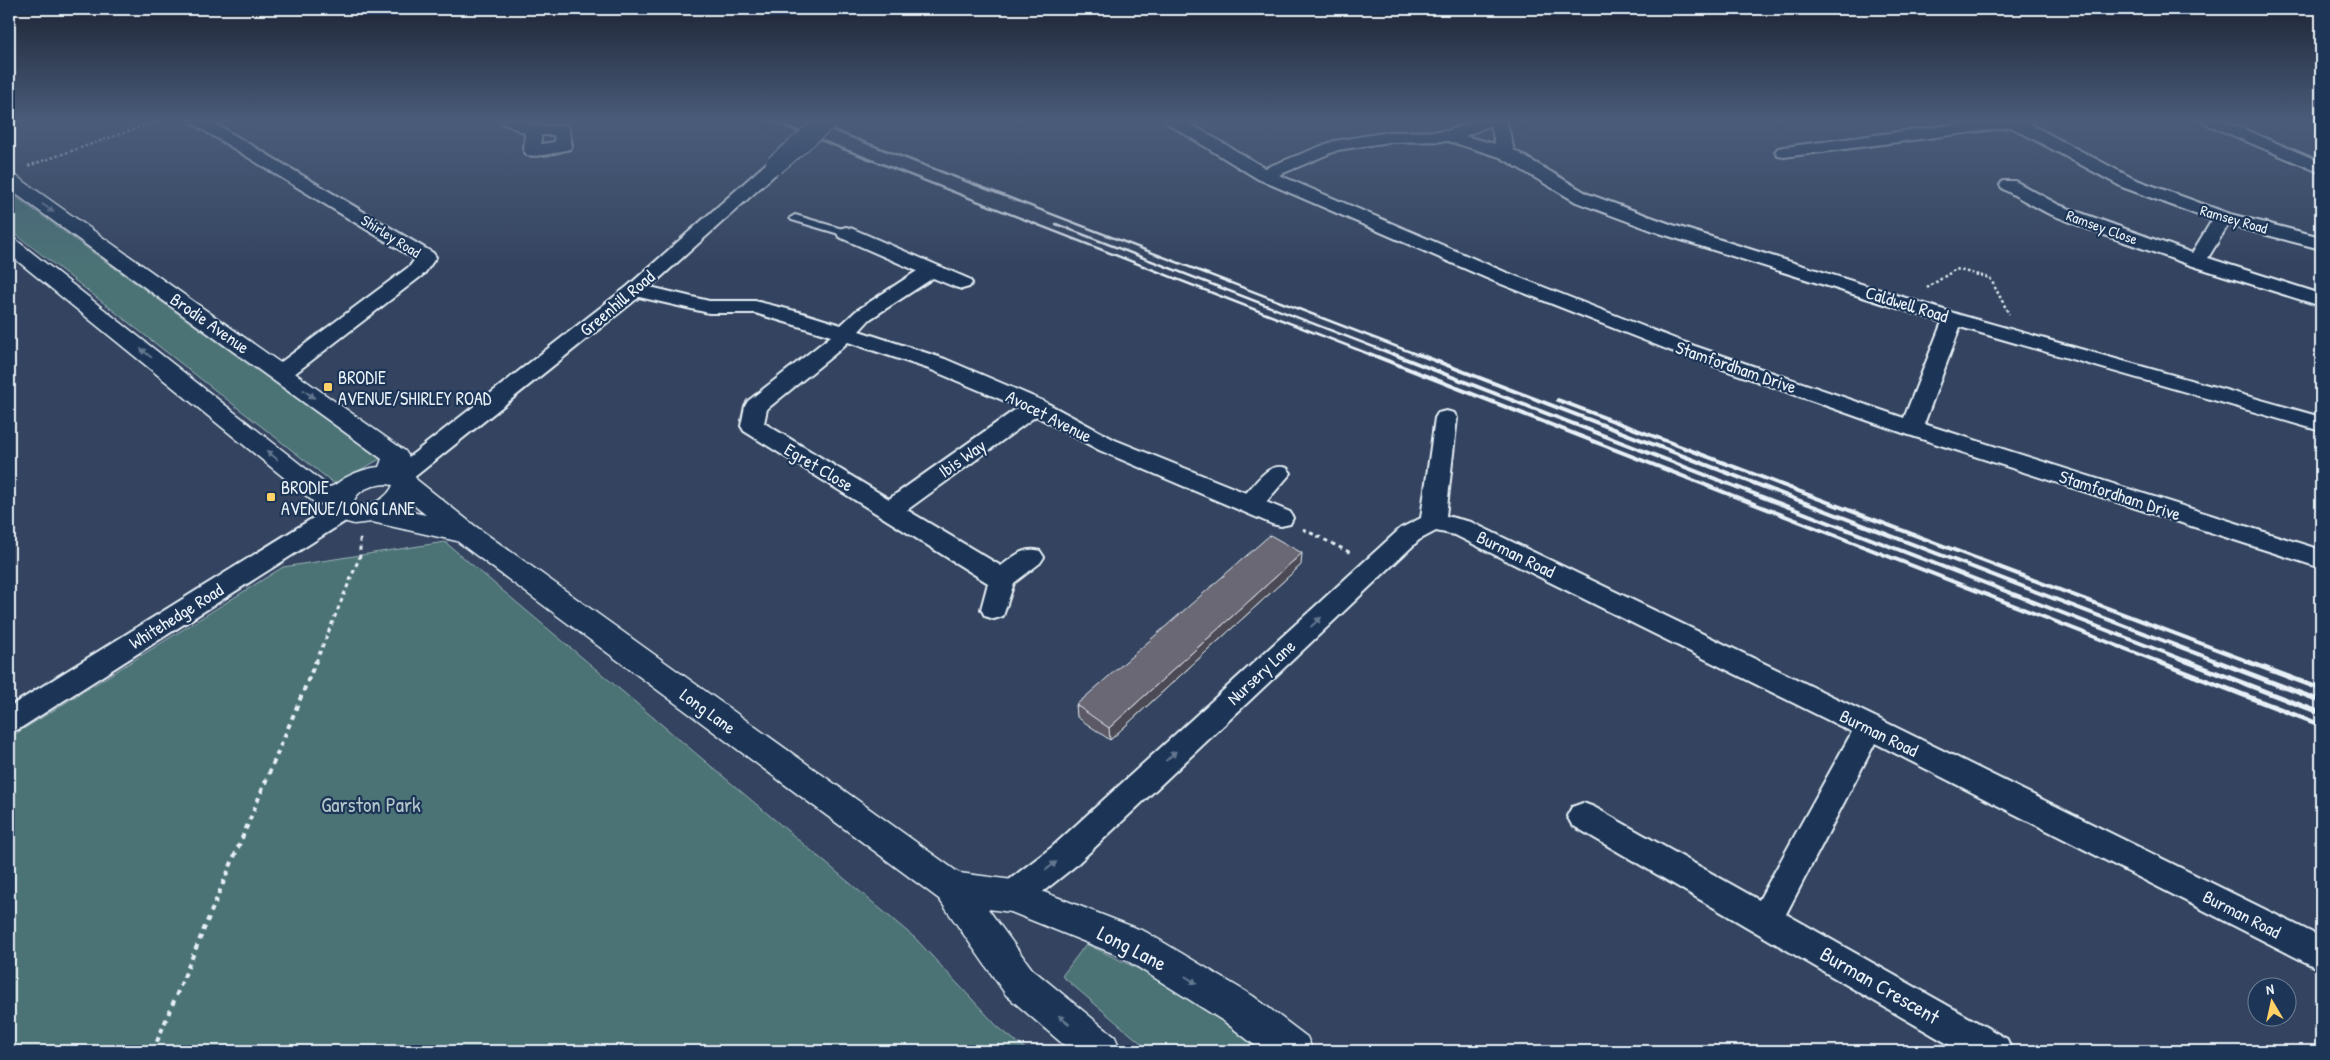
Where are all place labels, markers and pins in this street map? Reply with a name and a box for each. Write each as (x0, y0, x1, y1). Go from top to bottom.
place label: BRODIE AVENUE/SHIRLEY ROAD (338, 365, 492, 411)
marker: BRODIE AVENUE/SHIRLEY ROAD (322, 381, 334, 393)
place label: BRODIE AVENUE/LONG LANE (281, 475, 415, 521)
marker: BRODIE AVENUE/LONG LANE (265, 491, 277, 503)

